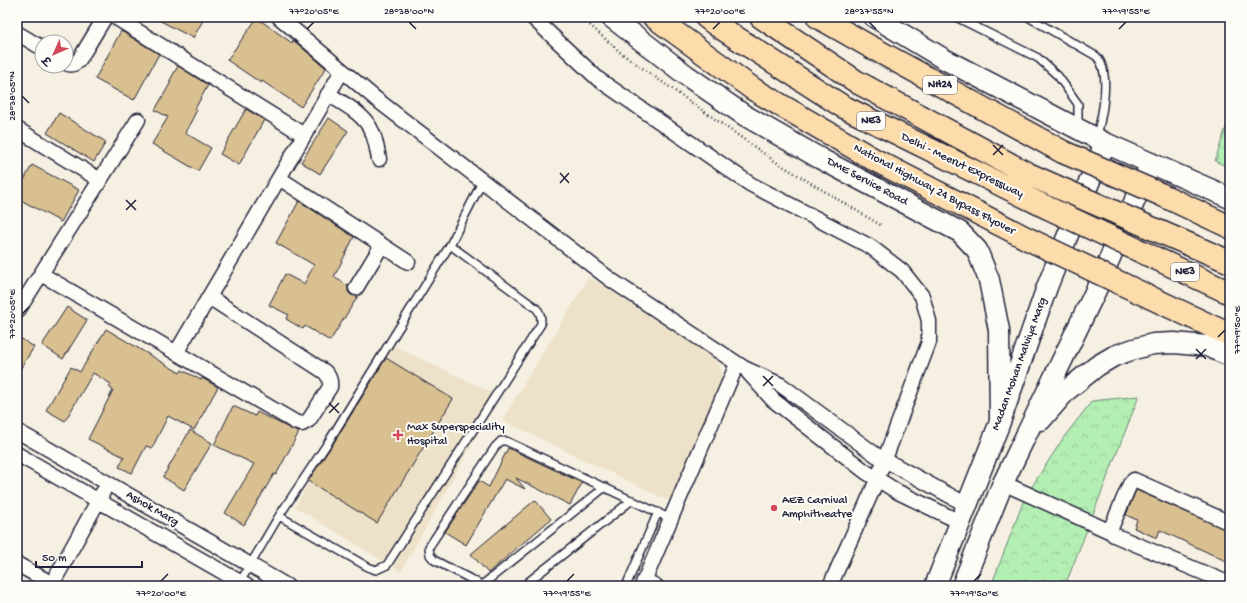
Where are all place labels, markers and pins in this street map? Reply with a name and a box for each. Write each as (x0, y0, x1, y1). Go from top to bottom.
place label: Max Superspeciality Hospital (407, 421, 505, 449)
marker: Max Superspeciality Hospital (392, 429, 404, 441)
place label: AEZ Carnival Amphitheatre (782, 494, 853, 522)
marker: AEZ Carnival Amphitheatre (769, 503, 779, 513)

